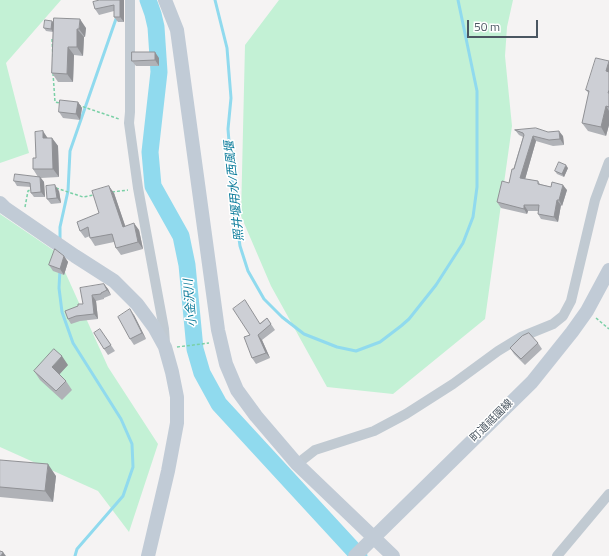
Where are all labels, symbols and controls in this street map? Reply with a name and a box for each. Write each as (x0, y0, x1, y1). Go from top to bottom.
scale bar (469, 12, 540, 38)
text: 50 m (474, 17, 500, 36)
water label: 照井堰用水/西風堰 (223, 140, 247, 242)
water label: 小金沢川 (182, 278, 200, 328)
street label: 町道祗園線 (468, 397, 516, 445)

